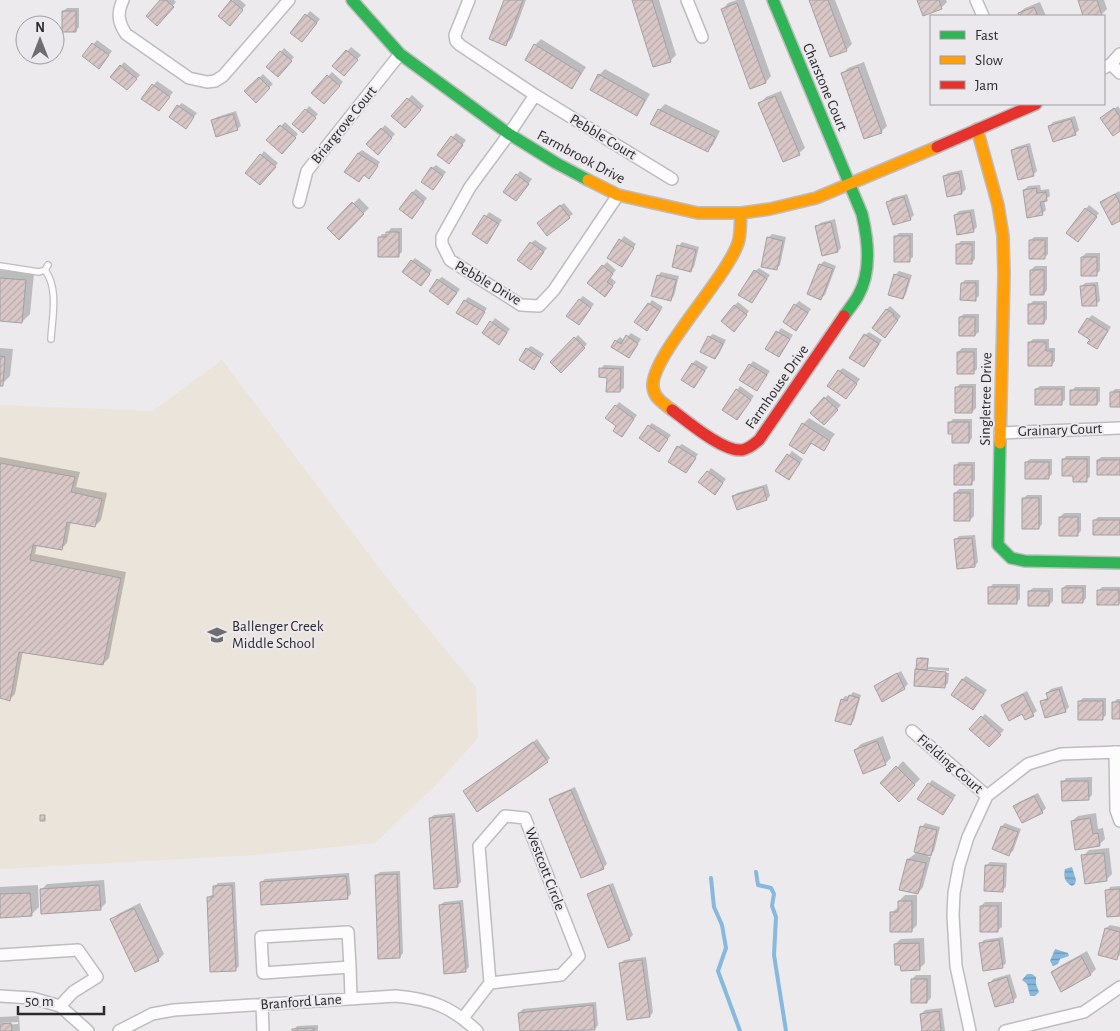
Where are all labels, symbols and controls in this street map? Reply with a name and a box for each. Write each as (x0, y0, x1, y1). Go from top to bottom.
north arrow (15, 15, 65, 65)
legend (930, 15, 1105, 105)
text: N (35, 21, 45, 35)
text: Fast (975, 28, 999, 43)
street label: Charstone Court (800, 41, 850, 133)
text: Slow (975, 53, 1003, 68)
text: Jam (975, 78, 998, 93)
street label: Briargrove Court (308, 83, 380, 167)
street label: Pebble Court (567, 111, 639, 163)
street label: Farmbrook Drive (535, 128, 628, 187)
street label: Pebble Drive (452, 258, 524, 308)
street label: Farmhouse Drive (743, 342, 811, 432)
street label: Singletree Drive (978, 352, 994, 446)
street label: Grainary Court (1018, 421, 1103, 439)
place label: Ballenger Creek Middle School (232, 619, 324, 651)
school or university icon: Ballenger Creek Middle School (206, 624, 228, 646)
street label: Fielding Court (914, 732, 986, 797)
street label: Westcott Circle (522, 825, 568, 913)
scale bar (18, 984, 104, 1016)
street label: Branford Lane (260, 992, 342, 1012)
text: 50 m (25, 994, 54, 1009)

